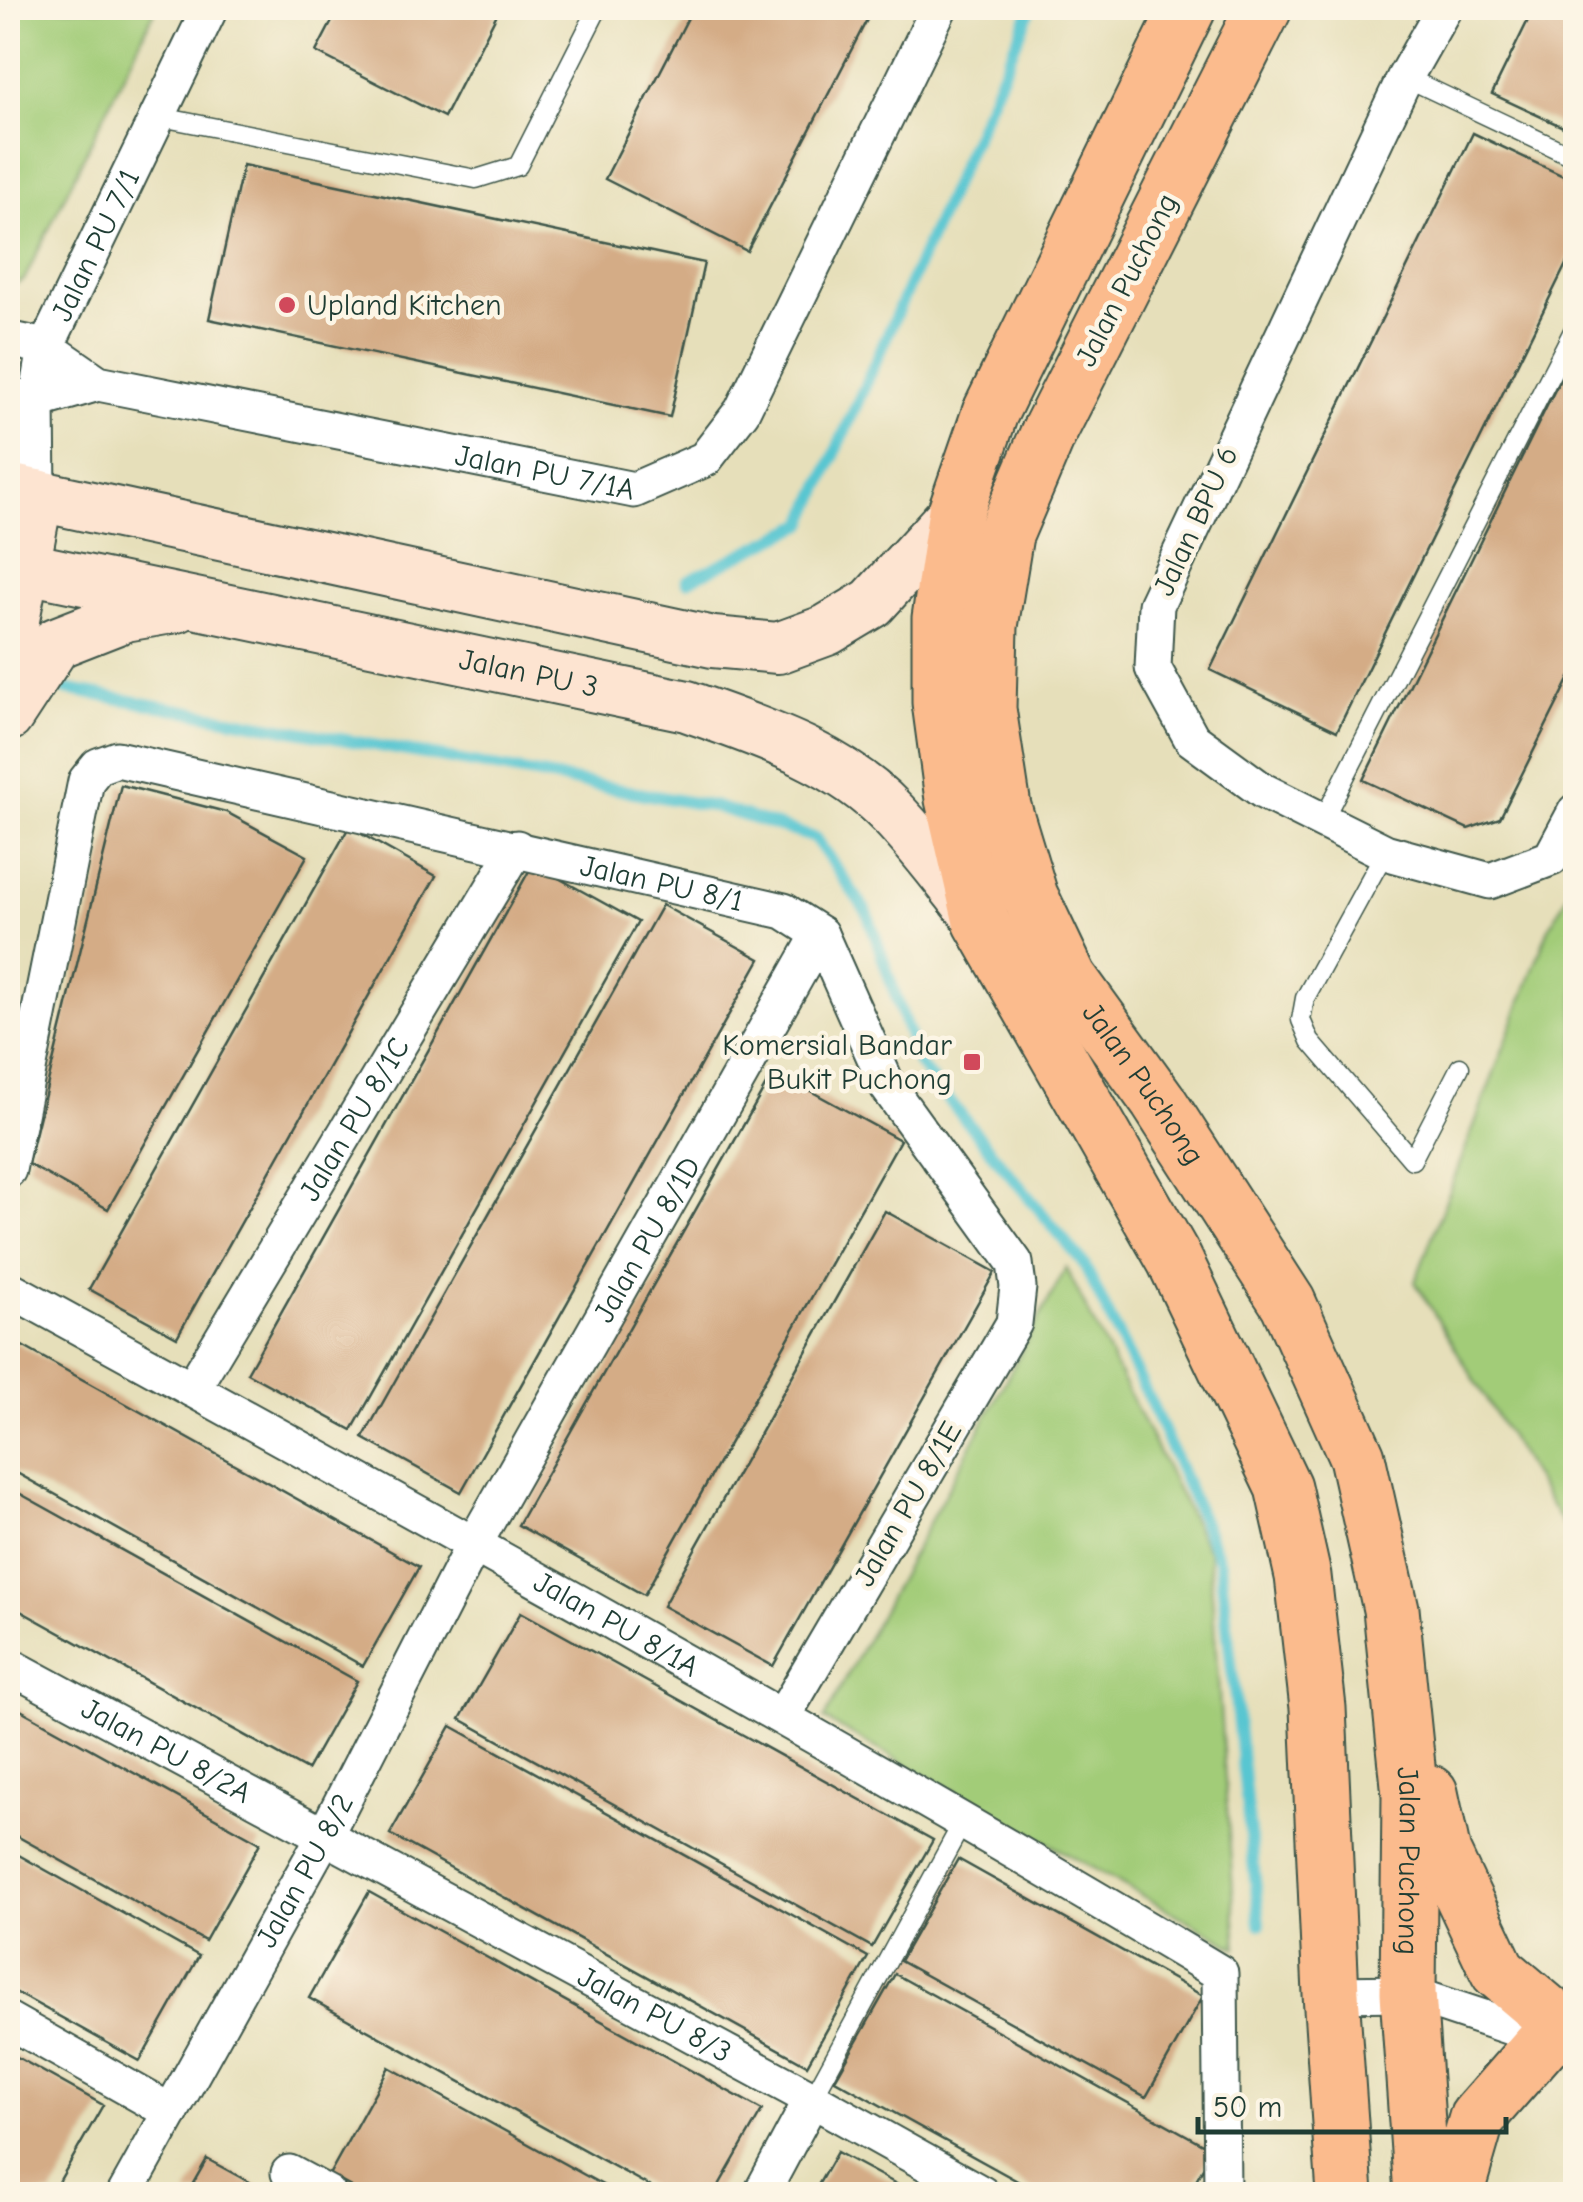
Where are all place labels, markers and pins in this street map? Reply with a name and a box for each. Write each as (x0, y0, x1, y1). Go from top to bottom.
place label: Upland Kitchen (307, 288, 502, 323)
marker: Upland Kitchen (276, 294, 298, 316)
place label: Komersial Bandar Bukit Puchong (722, 1028, 952, 1097)
marker: Komersial Bandar Bukit Puchong (961, 1051, 983, 1073)

